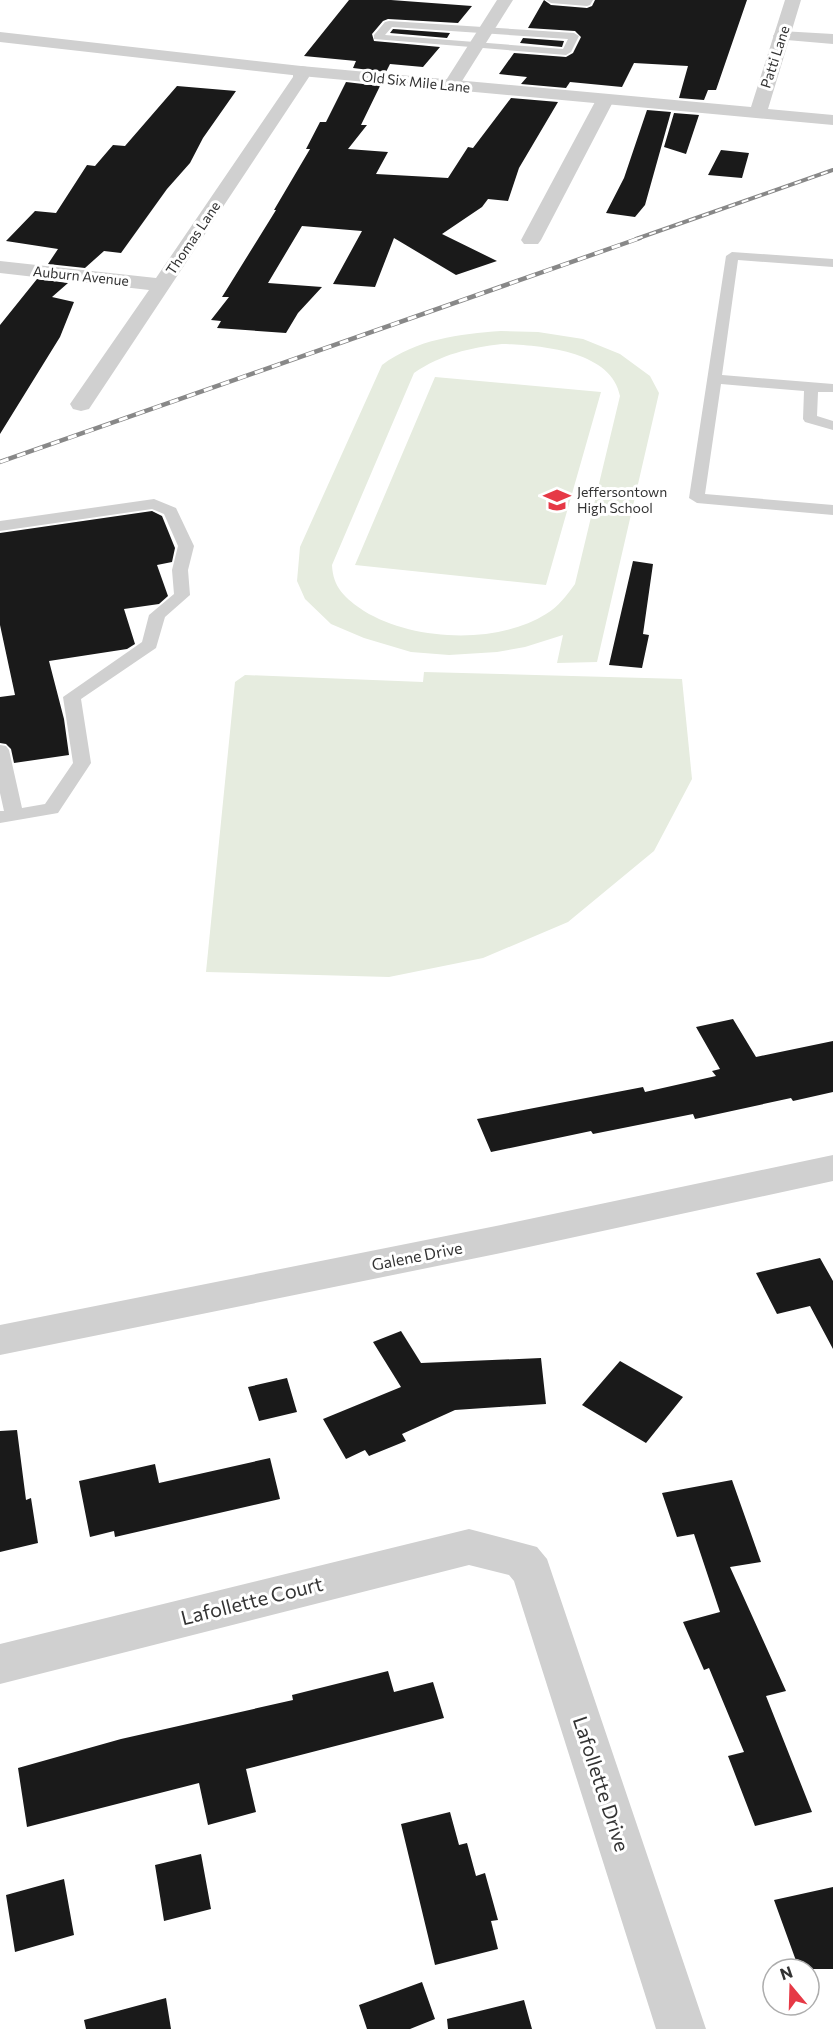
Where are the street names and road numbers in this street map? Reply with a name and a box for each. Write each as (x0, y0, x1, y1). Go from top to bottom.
street label: Patti Lane (756, 23, 793, 90)
street label: Old Six Mile Lane (361, 67, 471, 96)
street label: Thomas Lane (162, 198, 223, 278)
street label: Auburn Avenue (32, 262, 130, 289)
street label: Galene Drive (370, 1237, 464, 1274)
street label: Lafollette Court (178, 1571, 325, 1629)
street label: Lafollette Drive (569, 1713, 635, 1854)

